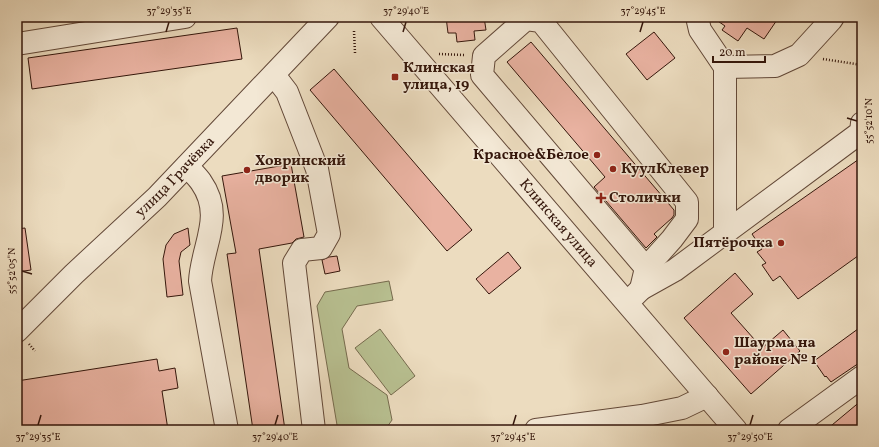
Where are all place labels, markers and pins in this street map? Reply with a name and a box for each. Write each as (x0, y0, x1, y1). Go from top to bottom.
place label: Клинская улица, 19 (403, 58, 475, 96)
marker: Клинская улица, 19 (390, 72, 400, 82)
place label: Красное&Белое (473, 145, 589, 166)
marker: Красное&Белое (592, 150, 602, 160)
place label: Ховринский дворик (255, 151, 346, 189)
place label: КуулКлевер (621, 159, 709, 180)
marker: КуулКлевер (608, 164, 618, 174)
marker: Ховринский дворик (242, 165, 252, 175)
place label: Столички (609, 188, 681, 209)
marker: Столички (596, 193, 606, 203)
place label: Пятёрочка (693, 233, 773, 254)
marker: Пятёрочка (776, 238, 786, 248)
place label: Шаурма на районе № 1 (734, 333, 817, 371)
marker: Шаурма на районе № 1 (721, 347, 731, 357)

